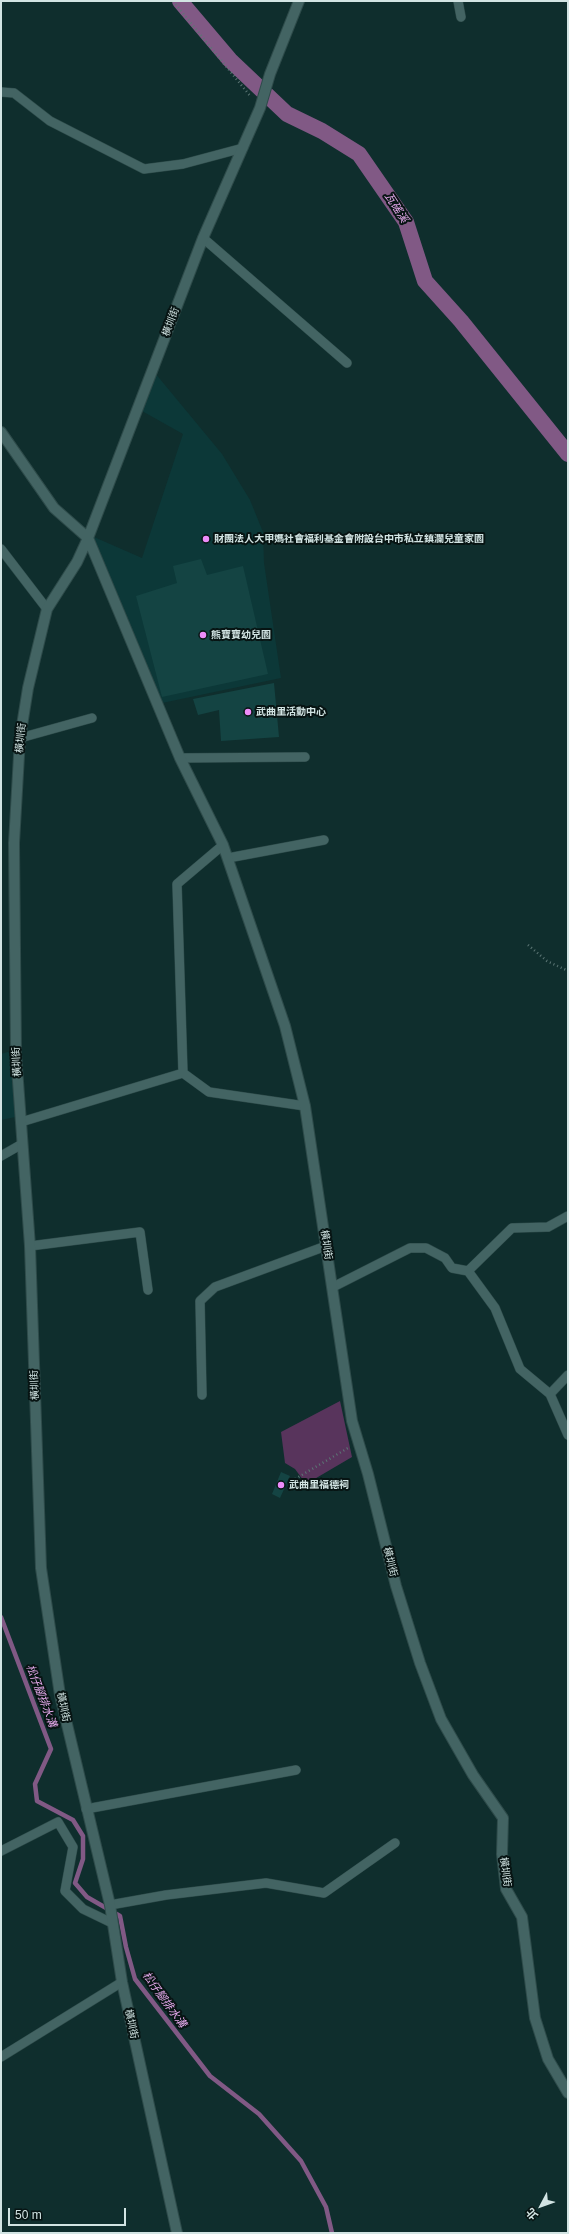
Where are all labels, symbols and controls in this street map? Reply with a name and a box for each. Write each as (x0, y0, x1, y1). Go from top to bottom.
water label: 瓦磘溪 (381, 191, 411, 225)
street label: 橫圳街 (160, 306, 182, 338)
place label: 財團法人大甲媽社會福利基金會附設台中市私立鎮瀾兒童家園 (214, 533, 484, 545)
marker: 財團法人大甲媽社會福利基金會附設台中市私立鎮瀾兒童家園 (201, 534, 211, 544)
place label: 熊寶寶幼兒園 (211, 629, 271, 641)
marker: 熊寶寶幼兒園 (198, 630, 208, 640)
place label: 武曲里活動中心 (256, 706, 326, 718)
marker: 武曲里活動中心 (243, 707, 253, 717)
street label: 橫圳街 (13, 722, 29, 754)
street label: 橫圳街 (10, 1047, 24, 1077)
street label: 橫圳街 (318, 1229, 334, 1261)
street label: 橫圳街 (28, 1370, 42, 1400)
place label: 武曲里福德祠 (289, 1479, 349, 1491)
marker: 武曲里福德祠 (276, 1480, 286, 1490)
street label: 橫圳街 (381, 1546, 399, 1578)
water label: 松仔腳排水溝 (23, 1663, 59, 1729)
street label: 橫圳街 (54, 1691, 72, 1723)
street label: 橫圳街 (497, 1856, 513, 1888)
water label: 松仔腳排水溝 (139, 1969, 189, 2031)
street label: 橫圳街 (122, 2008, 140, 2040)
north arrow (521, 2186, 561, 2226)
scale bar (10, 2200, 128, 2226)
text: 北 (524, 2206, 540, 2222)
text: 50 m (15, 2208, 42, 2222)

